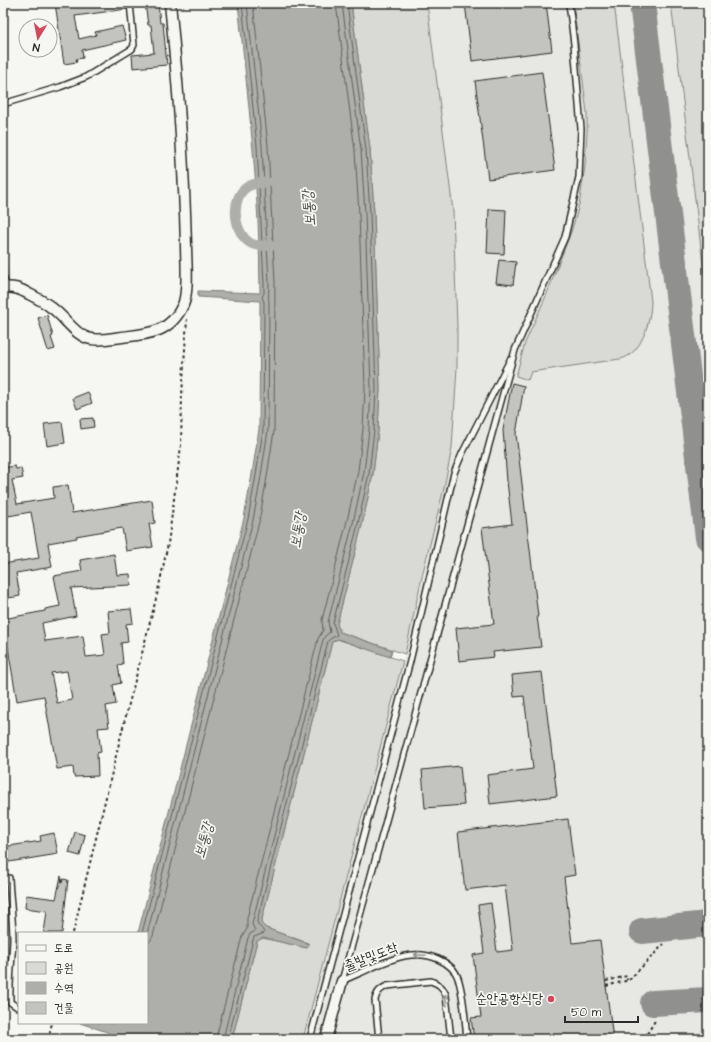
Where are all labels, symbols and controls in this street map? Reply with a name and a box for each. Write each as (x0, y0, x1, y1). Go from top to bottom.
north arrow (18, 18, 58, 58)
text: N (32, 39, 41, 55)
water label: 보통강 (297, 187, 321, 227)
water label: 보통강 (285, 509, 312, 550)
water label: 보통강 (189, 818, 220, 860)
legend (18, 932, 148, 1024)
street label: 출발및도착 (341, 937, 402, 976)
text: 도로 (54, 940, 73, 957)
one-way arrow (414, 952, 427, 959)
text: 공원 (54, 960, 73, 977)
text: 수역 (54, 980, 74, 997)
place label: 순안공항식당 (475, 989, 544, 1009)
one-way arrow (442, 994, 450, 1007)
marker: 순안공항식당 (546, 994, 556, 1004)
scale bar (565, 998, 638, 1024)
text: 건물 (54, 1000, 74, 1017)
text: 50 m (571, 1004, 602, 1021)

